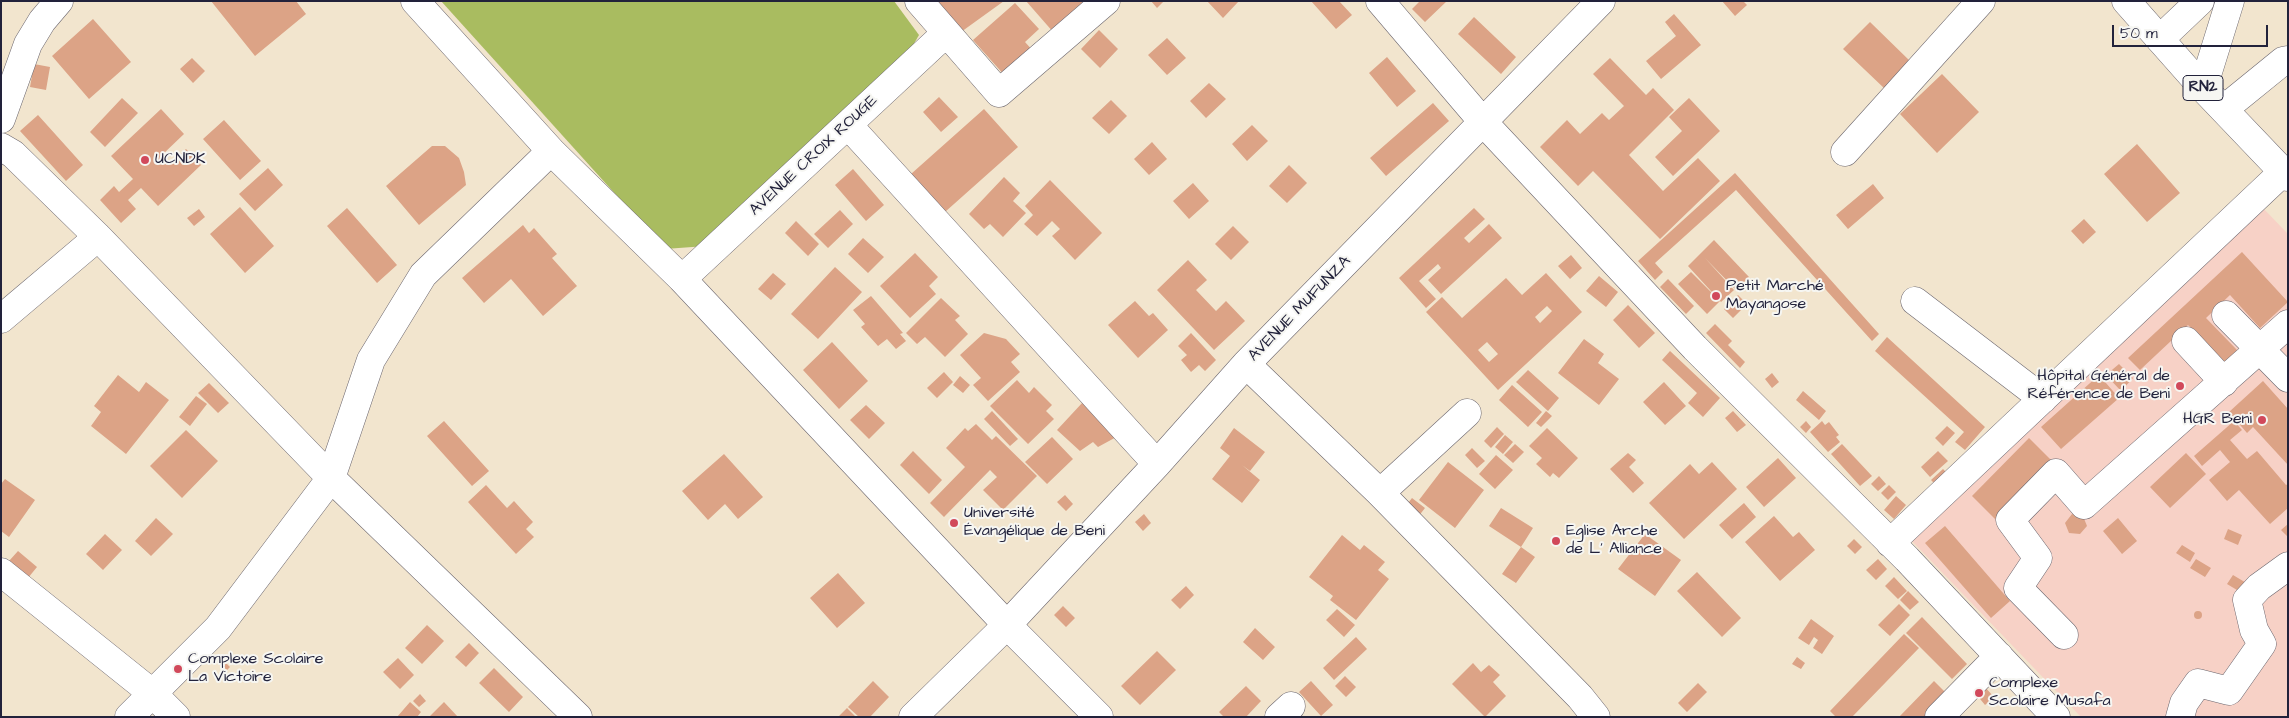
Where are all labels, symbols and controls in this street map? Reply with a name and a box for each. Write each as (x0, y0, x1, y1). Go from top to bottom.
scale bar (2114, 15, 2270, 47)
text: 50 m (2120, 23, 2158, 44)
road number: RN2 (2183, 76, 2223, 100)
street label: AVENUE CROIX ROUGE (746, 92, 882, 220)
place label: UCNDK (155, 150, 205, 170)
marker: UCNDK (139, 154, 151, 166)
street label: AVENUE MUFUNZA (1245, 252, 1355, 366)
place label: Petit Marché Mayangose (1726, 277, 1824, 315)
marker: Petit Marché Mayangose (1710, 290, 1722, 302)
place label: Hôpital Général de Référence de Beni (2027, 367, 2170, 405)
marker: Hôpital Général de Référence de Beni (2174, 380, 2186, 392)
place label: HGR Beni (2183, 410, 2252, 430)
marker: HGR Beni (2256, 414, 2268, 426)
place label: Université Évangélique de Beni (964, 504, 1105, 542)
marker: Université Évangélique de Beni (948, 517, 960, 529)
place label: Eglise Arche de L' Alliance (1566, 522, 1662, 560)
marker: Eglise Arche de L' Alliance (1550, 535, 1562, 547)
place label: Complexe Scolaire La Victoire (188, 650, 323, 688)
marker: Complexe Scolaire La Victoire (172, 663, 184, 675)
place label: Complexe Scolaire Musafa (1989, 674, 2111, 712)
marker: Complexe Scolaire Musafa (1973, 687, 1985, 699)

